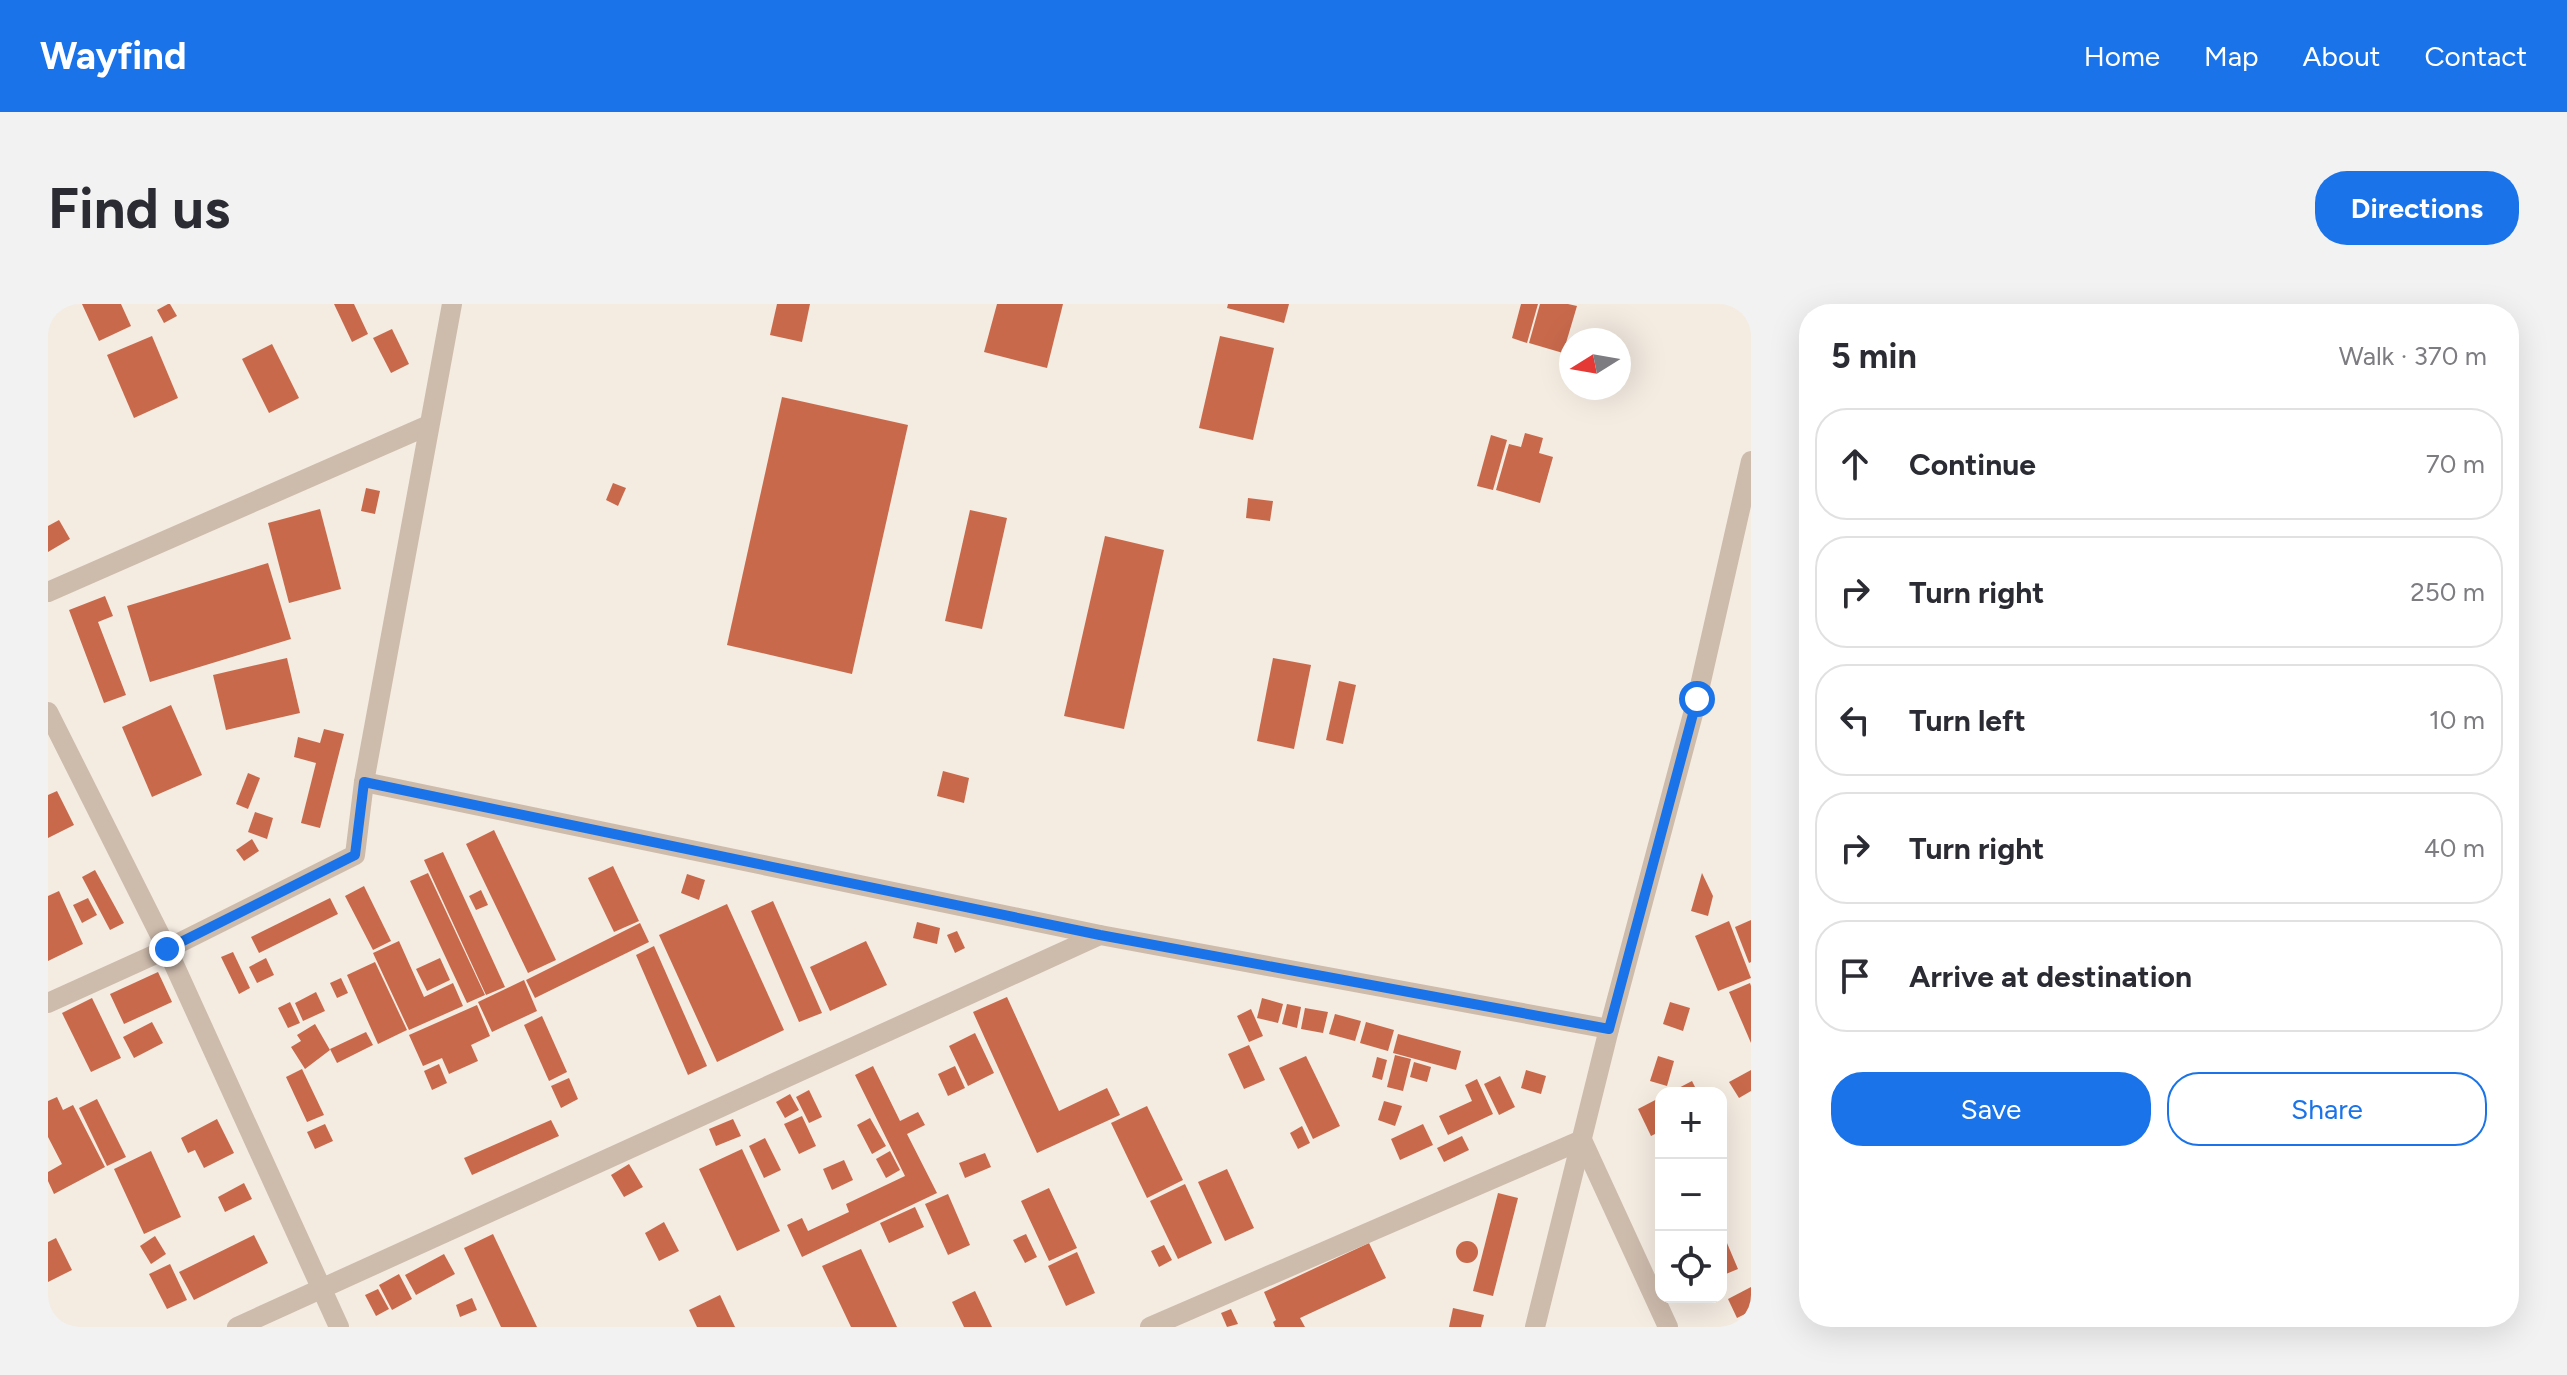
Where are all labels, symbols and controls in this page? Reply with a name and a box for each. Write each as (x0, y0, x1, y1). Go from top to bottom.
text: Wayfind (40, 33, 187, 79)
text: Home (2084, 39, 2160, 73)
text: Map (2204, 39, 2259, 73)
text: About (2303, 39, 2380, 73)
text: Contact (2424, 39, 2527, 73)
button: Directions (2315, 171, 2519, 245)
text: Find us (48, 175, 230, 242)
north arrow (1559, 328, 1631, 400)
text: 5 min (1831, 336, 1917, 377)
text: Walk · 370 m (2339, 340, 2487, 372)
icon: ahead (1833, 442, 1877, 486)
text: Continue (1909, 446, 2036, 483)
text: 70 m (2426, 448, 2485, 480)
icon: right (1833, 570, 1877, 614)
text: Turn right (1909, 574, 2044, 611)
text: 250 m (2410, 576, 2485, 608)
route start (1679, 681, 1715, 717)
icon: left (1833, 698, 1877, 742)
text: Turn left (1909, 702, 2026, 739)
text: 10 m (2429, 704, 2485, 736)
icon: right (1833, 826, 1877, 870)
text: Turn right (1909, 830, 2044, 867)
text: 40 m (2424, 832, 2485, 864)
route end (149, 931, 185, 967)
icon: arrive (1833, 954, 1877, 998)
text: Arrive at destination (1909, 958, 2192, 995)
button: Save (1831, 1072, 2151, 1146)
button: Share (2167, 1072, 2487, 1146)
map controls (1655, 1087, 1727, 1303)
button: + (1655, 1087, 1727, 1159)
button: − (1655, 1159, 1727, 1231)
button: locate (1655, 1231, 1727, 1303)

